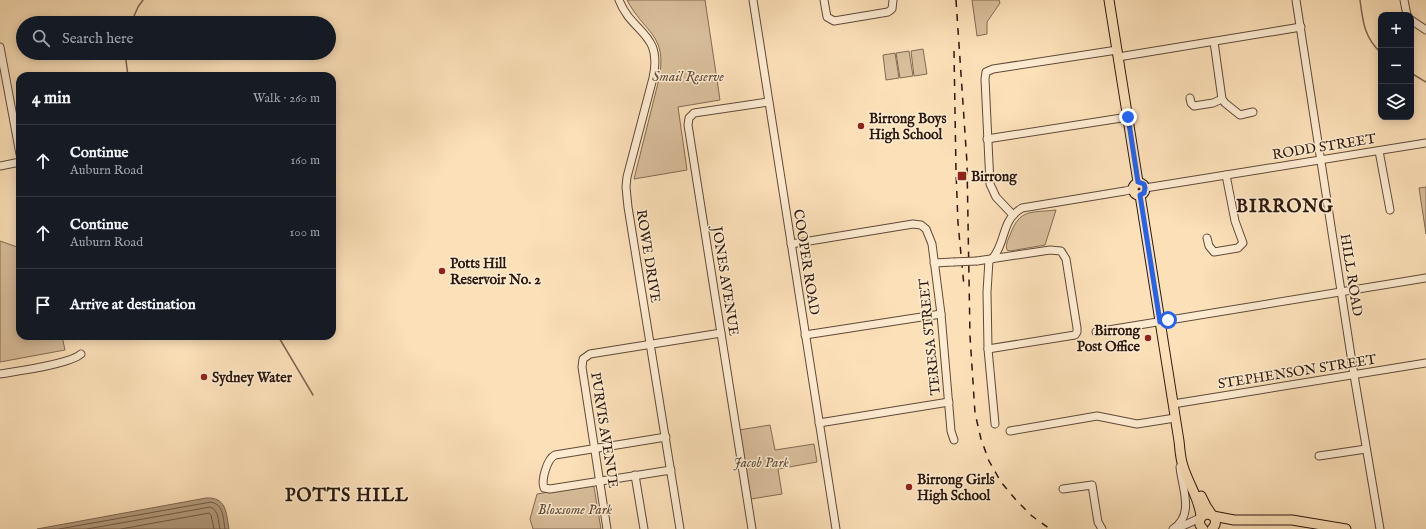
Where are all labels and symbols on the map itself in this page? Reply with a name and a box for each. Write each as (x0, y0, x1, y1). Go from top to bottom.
park label: Smail Reserve (652, 68, 724, 86)
route end (1119, 108, 1137, 126)
place label: Birrong Boys High School (869, 110, 946, 144)
marker: Birrong Boys High School (856, 121, 866, 131)
street label: RODD STREET (1271, 130, 1378, 164)
place label: Birrong (971, 168, 1018, 186)
marker: Birrong (956, 170, 968, 182)
district label: BIRRONG (1236, 196, 1334, 219)
street label: ROWE DRIVE (632, 208, 664, 304)
street label: COOPER ROAD (789, 208, 823, 316)
street label: JONES AVENUE (707, 223, 743, 337)
street label: HILL ROAD (1336, 233, 1366, 318)
place label: Potts Hill Reservoir No. 2 (450, 255, 541, 289)
marker: Potts Hill Reservoir No. 2 (437, 266, 447, 276)
street label: TERESA STREET (915, 277, 945, 396)
route start (1159, 311, 1177, 329)
place label: Birrong Post Office (1077, 322, 1141, 356)
marker: Birrong Post Office (1143, 333, 1153, 343)
street label: STEPHENSON STREET (1217, 350, 1378, 393)
place label: Sydney Water (212, 369, 293, 387)
street label: PURVIS AVENUE (586, 371, 622, 490)
marker: Sydney Water (199, 372, 209, 382)
park label: Jacob Park (733, 454, 789, 472)
place label: Birrong Girls High School (917, 471, 995, 505)
marker: Birrong Girls High School (904, 482, 914, 492)
district label: POTTS HILL (285, 485, 409, 508)
park label: Bloxsome Park (538, 501, 613, 519)

